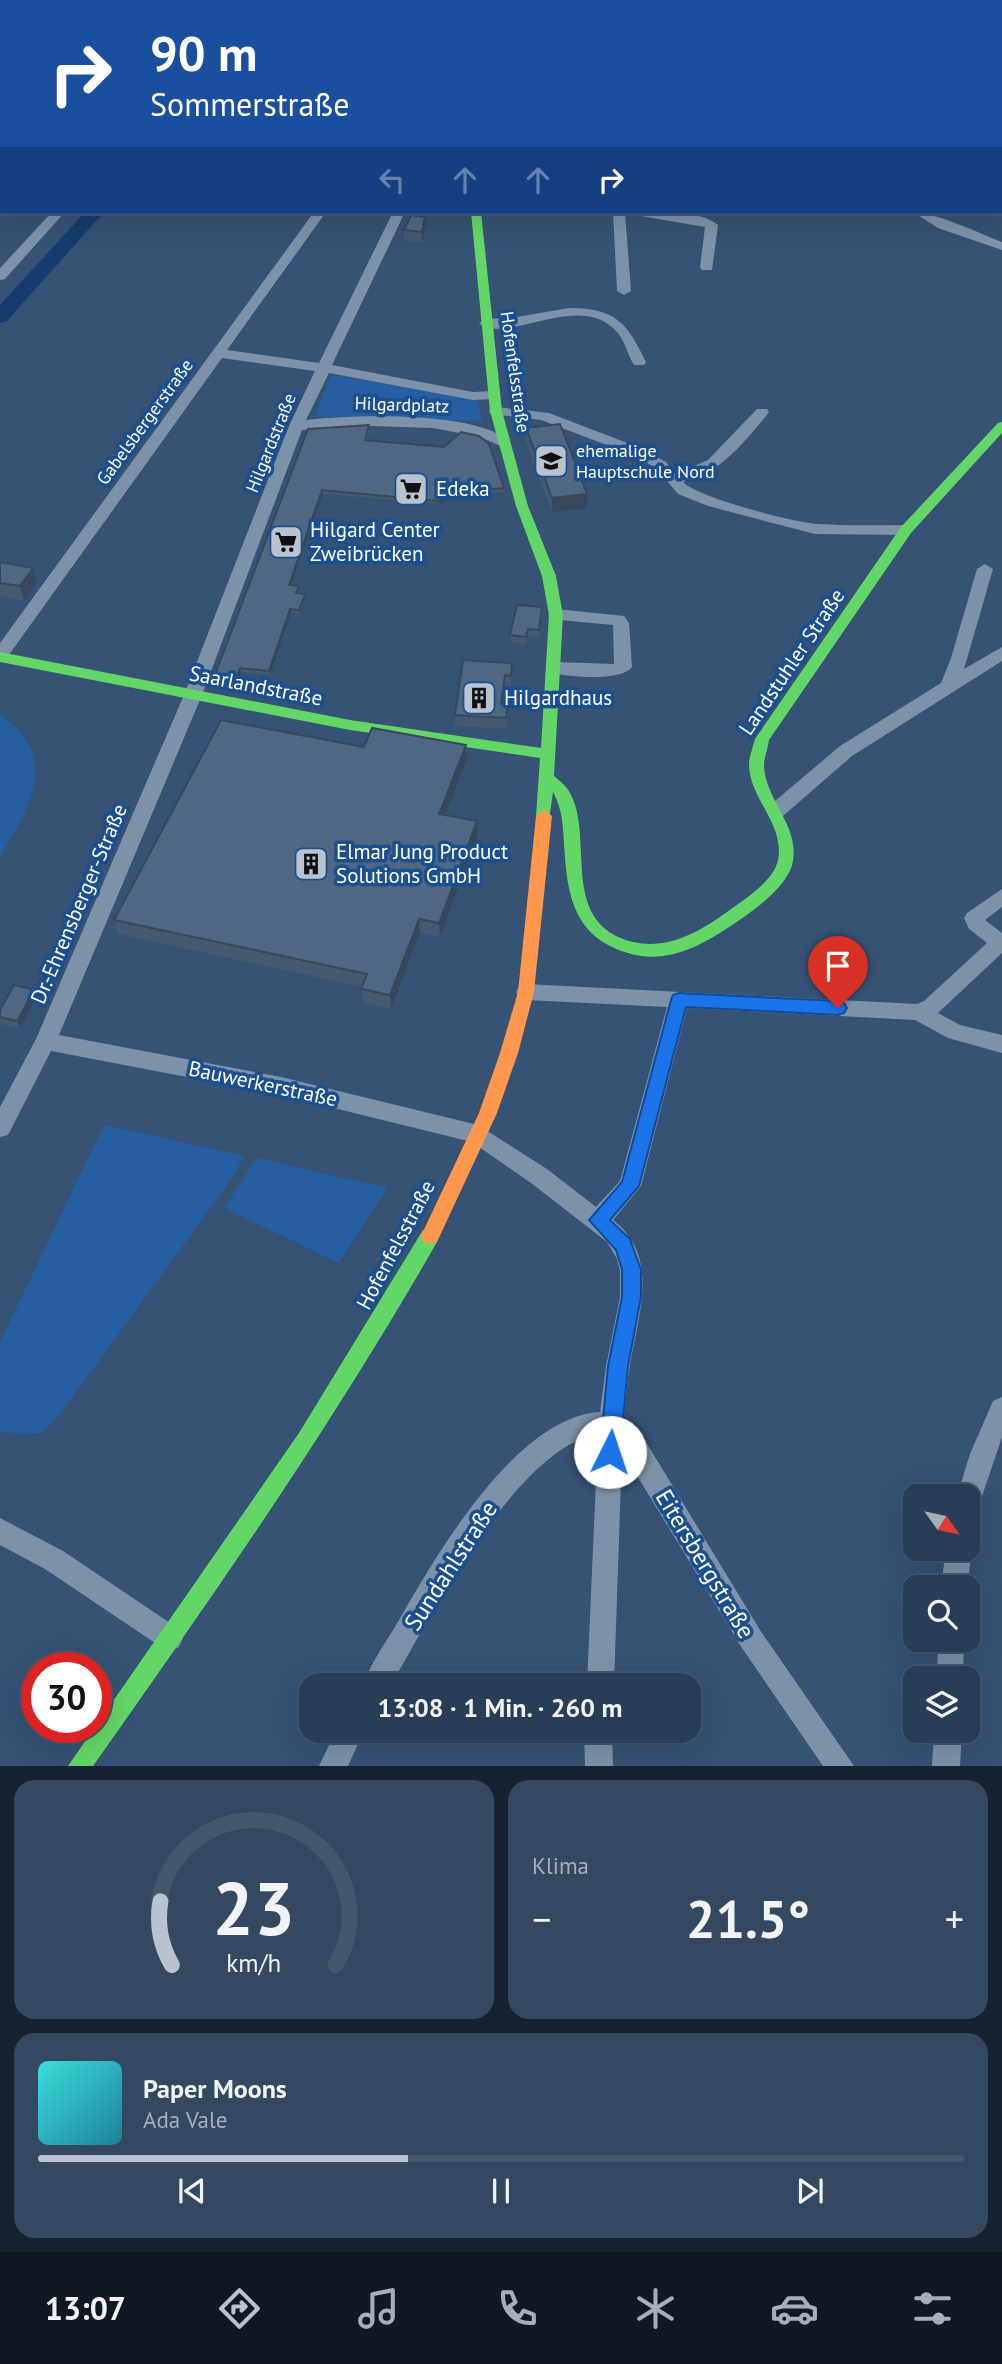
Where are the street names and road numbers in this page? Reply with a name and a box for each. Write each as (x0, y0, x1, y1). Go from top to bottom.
street label: Hofenfelsstraße (496, 310, 535, 434)
street label: Gabelsbergerstraße (91, 354, 198, 489)
street label: Hilgardstraße (240, 390, 301, 496)
street label: Hilgardplatz (354, 391, 450, 418)
street label: Landstuhler Straße (733, 583, 851, 740)
street label: Saarlandstraße (187, 659, 325, 712)
street label: Dr.-Ehrensberger-Straße (24, 800, 133, 1008)
street label: Bauwerkerstraße (186, 1055, 340, 1112)
street label: Hofenfelsstraße (350, 1176, 441, 1314)
street label: Eitersbergstraße (649, 1484, 762, 1644)
street label: Sundahlstraße (397, 1495, 504, 1636)

